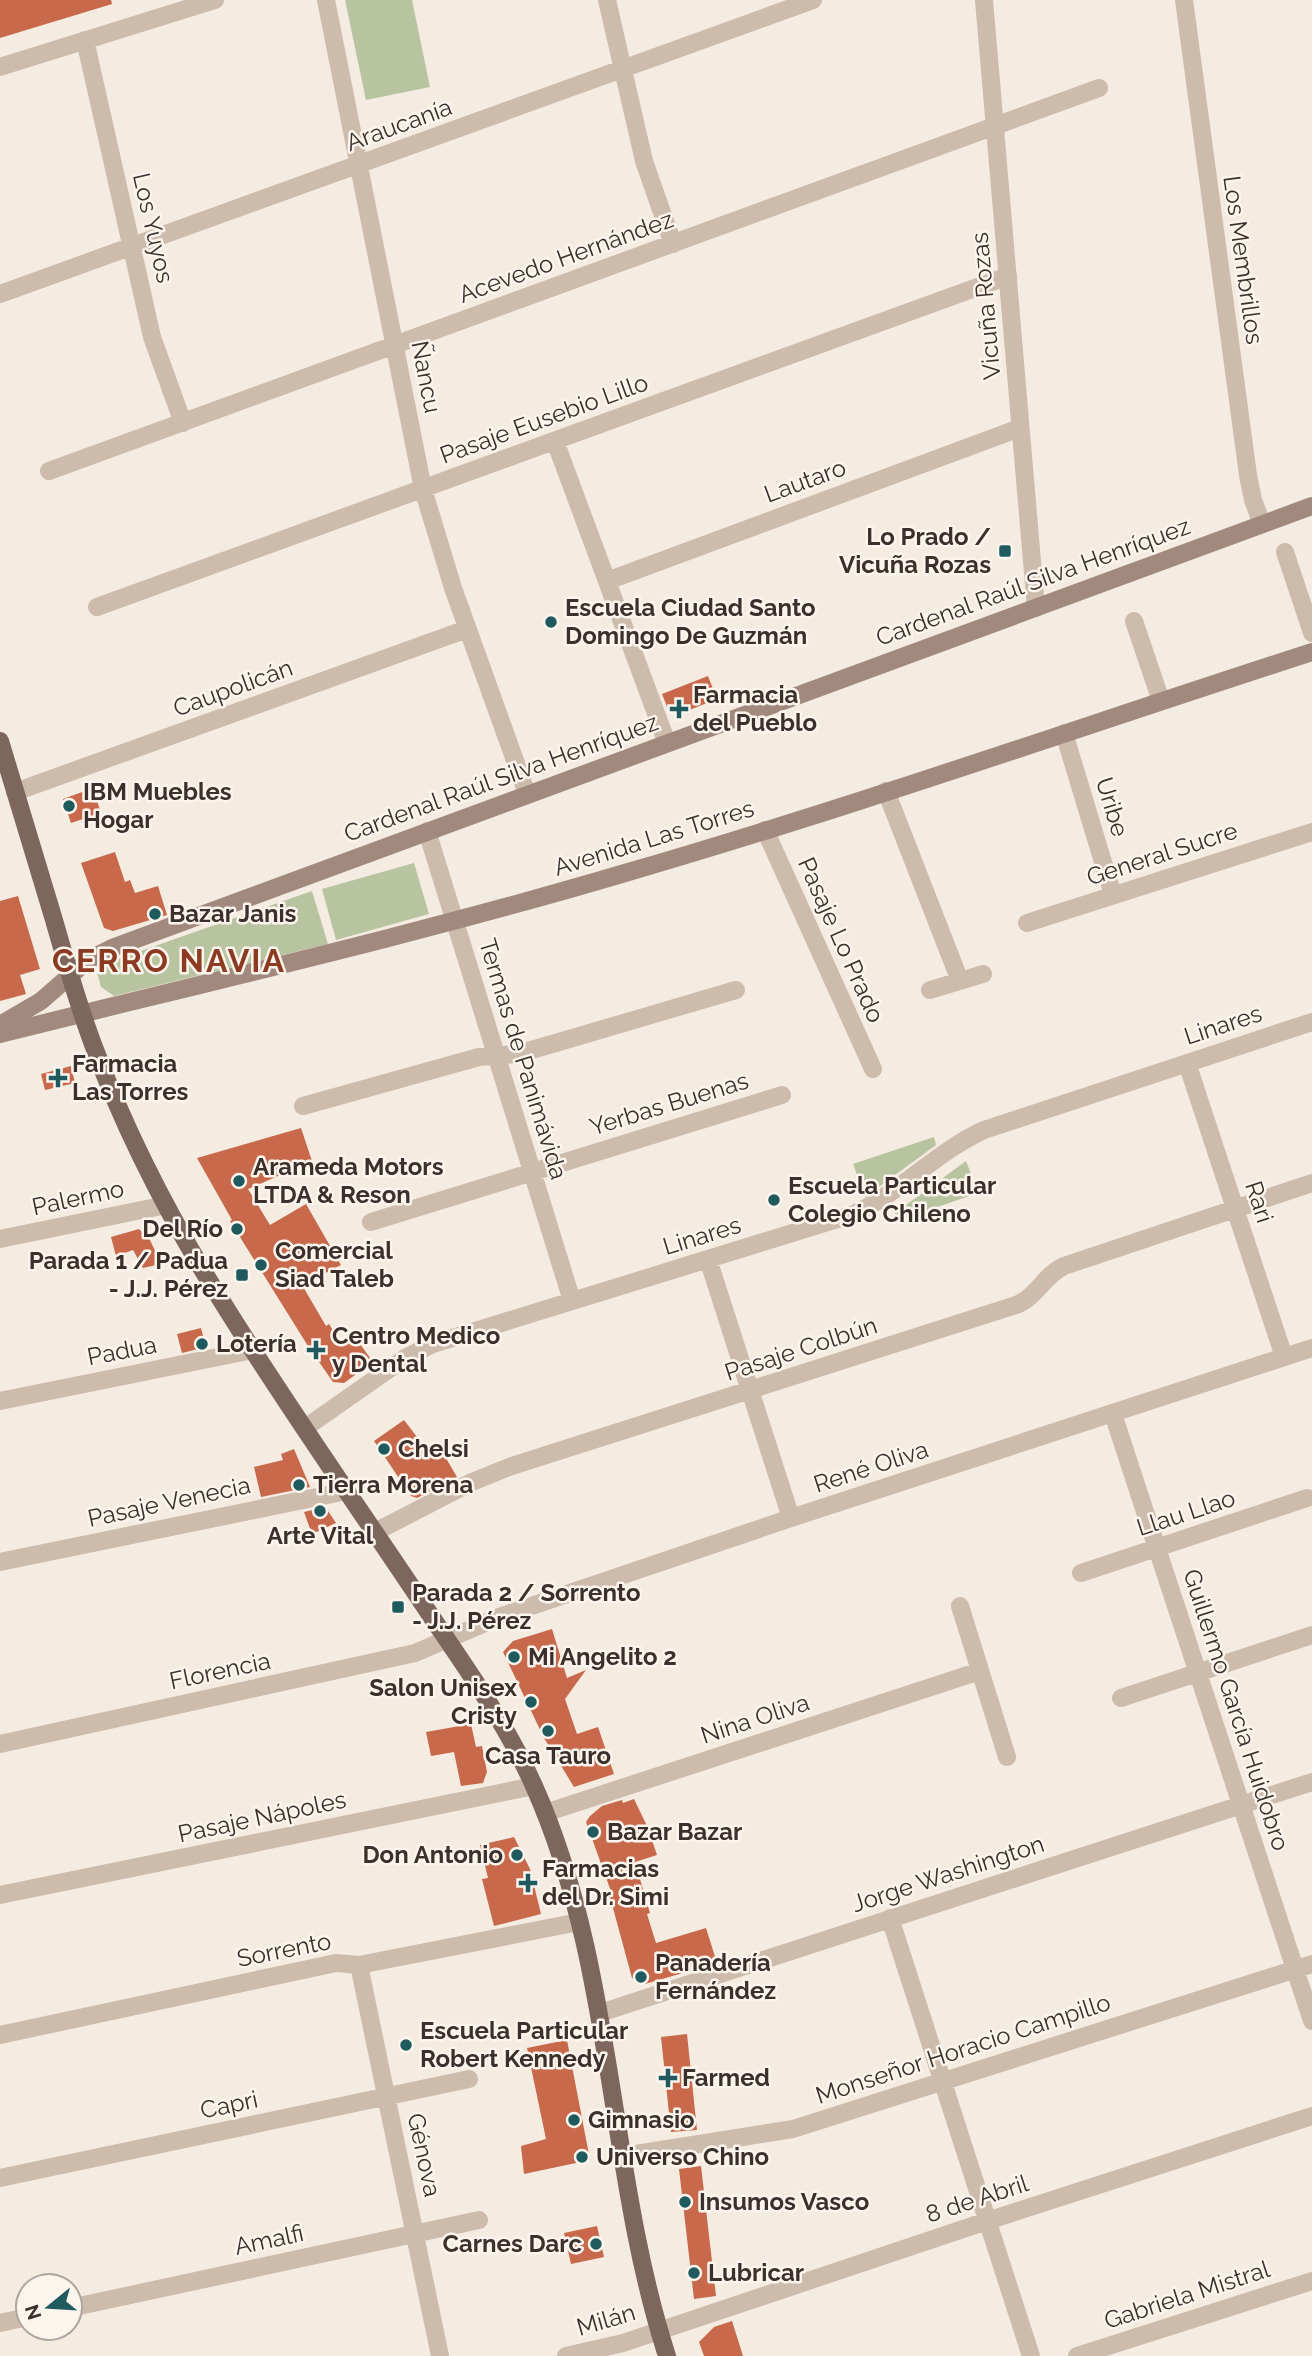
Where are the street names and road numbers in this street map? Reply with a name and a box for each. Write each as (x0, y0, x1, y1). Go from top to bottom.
street label: Araucanía (342, 92, 456, 157)
street label: Los Yuyos (127, 170, 180, 286)
street label: Los Membrillos (1217, 174, 1270, 346)
street label: Acevedo Hernández (455, 204, 677, 309)
street label: Vicuña Rozas (965, 231, 1006, 381)
street label: Ñancu (405, 338, 448, 415)
street label: Pasaje Eusebio Lillo (436, 367, 652, 470)
street label: Lautaro (760, 452, 850, 509)
street label: Cardenal Raúl Silva Henríquez (872, 511, 1194, 652)
street label: Caupolicán (169, 653, 296, 723)
street label: Cardenal Raúl Silva Henríquez (340, 707, 662, 848)
street label: Uribe (1090, 774, 1135, 840)
street label: Avenida Las Torres (550, 793, 757, 882)
street label: General Sucre (1083, 815, 1241, 892)
street label: Pasaje Lo Prado (792, 853, 891, 1027)
street label: Termas de Panimávida (473, 935, 574, 1183)
street label: Linares (1180, 998, 1265, 1051)
street label: Yerbas Buenas (586, 1066, 752, 1141)
street label: Palermo (29, 1174, 127, 1221)
street label: Rari (1239, 1177, 1280, 1226)
street label: Linares (659, 1210, 744, 1261)
street label: Pasaje Colbún (721, 1310, 881, 1387)
street label: Padua (85, 1330, 159, 1371)
street label: René Oliva (810, 1434, 932, 1499)
street label: Pasaje Venecia (85, 1470, 253, 1533)
street label: Llau Llao (1133, 1483, 1239, 1542)
street label: Guillermo García Huidobro (1177, 1565, 1296, 1854)
street label: Florencia (167, 1646, 273, 1695)
street label: Nina Oliva (697, 1687, 813, 1750)
street label: Pasaje Nápoles (175, 1785, 349, 1848)
street label: Jorge Washington (848, 1829, 1048, 1918)
street label: Sorrento (234, 1926, 333, 1973)
street label: Monseñor Horacio Campillo (812, 1987, 1114, 2110)
street label: Capri (198, 2084, 260, 2125)
street label: Génova (402, 2110, 447, 2199)
street label: 8 de Abril (922, 2168, 1032, 2229)
street label: Amalfi (232, 2218, 306, 2261)
street label: Gabriela Mistral (1100, 2254, 1274, 2335)
street label: Milán (573, 2297, 639, 2342)

